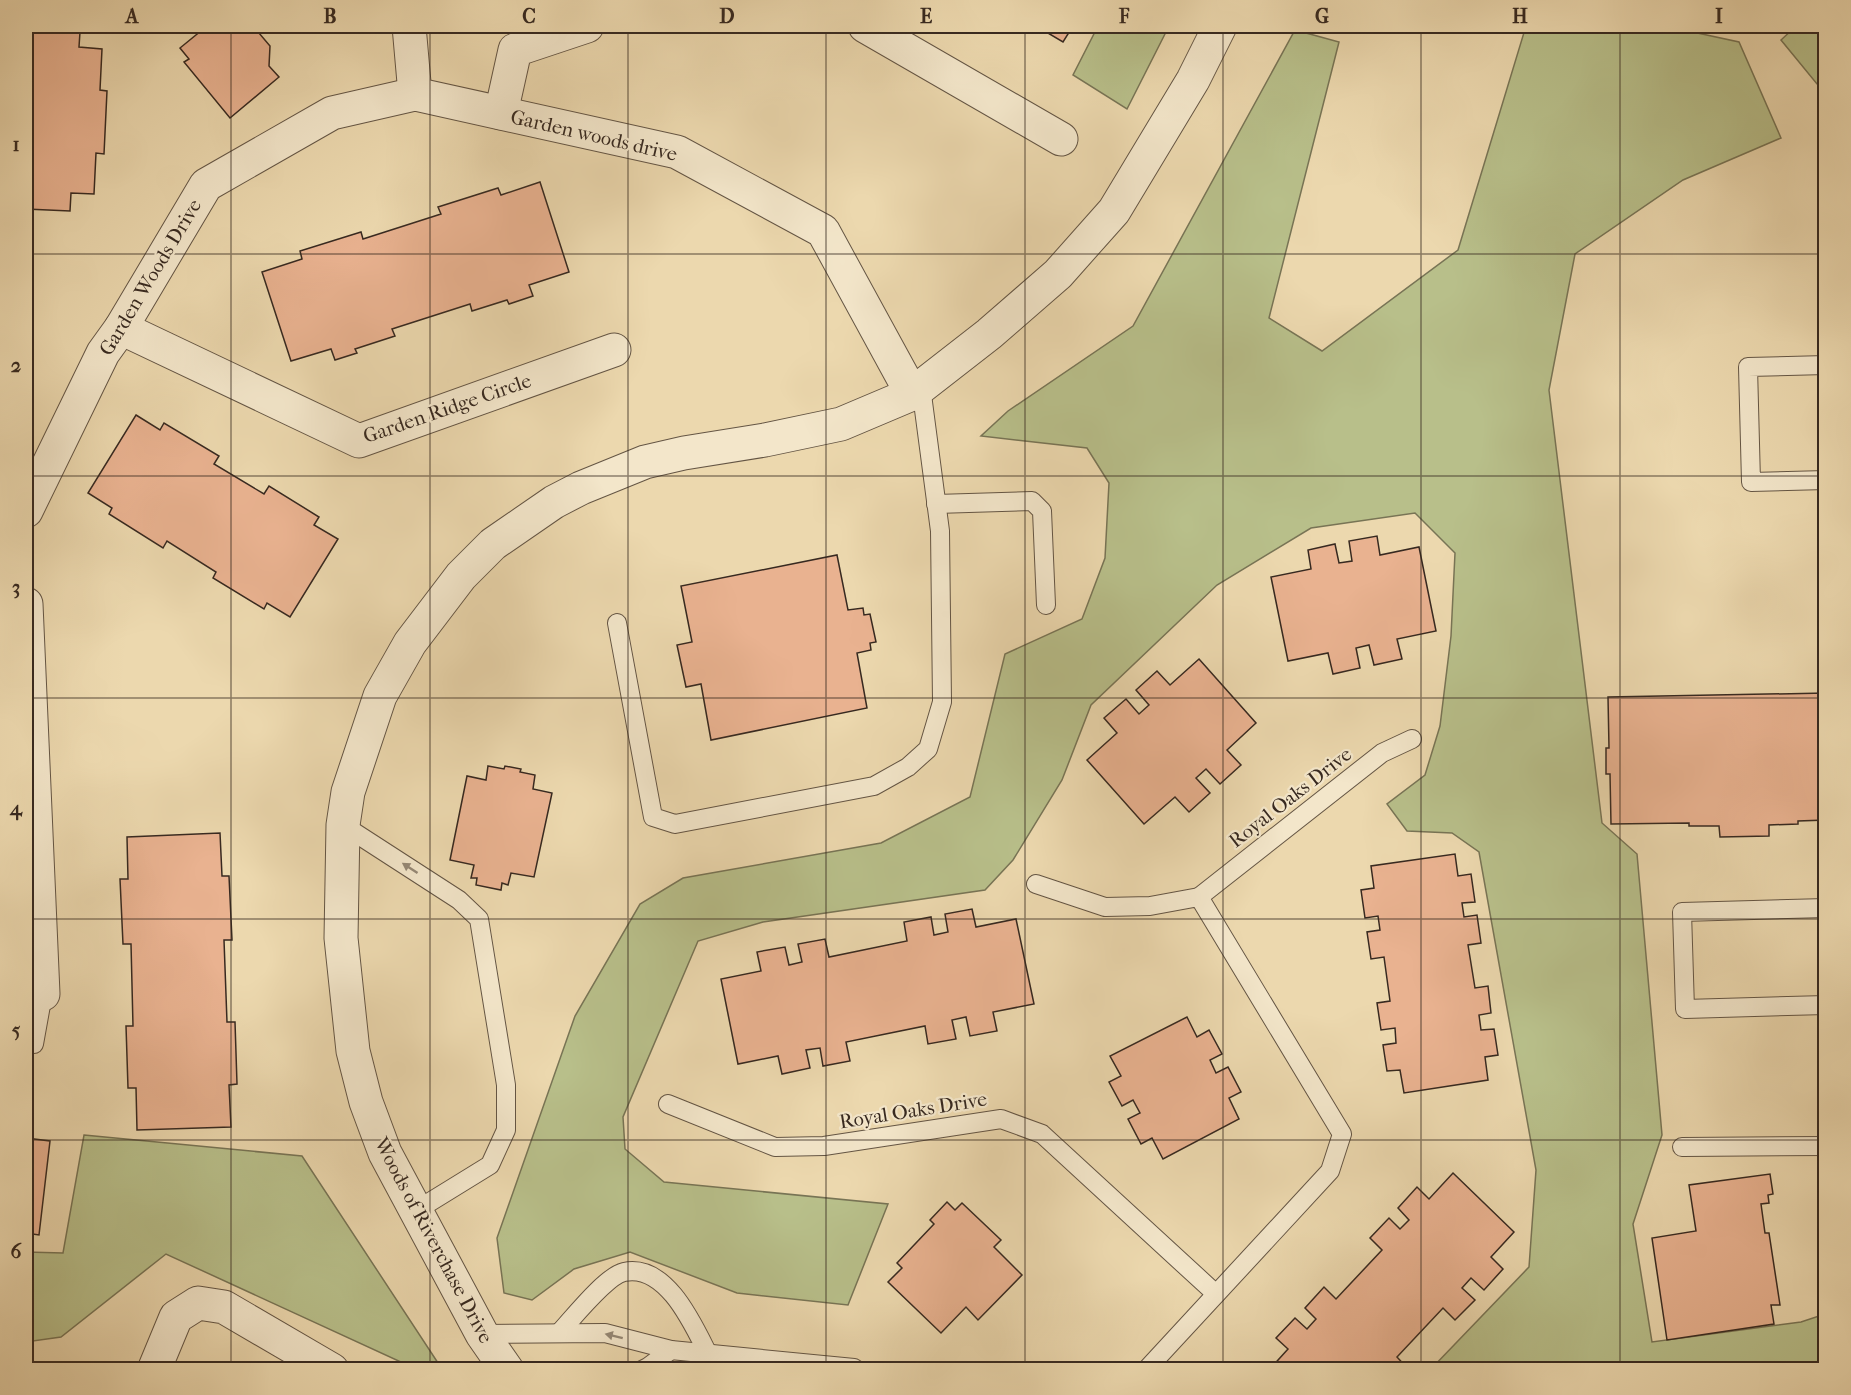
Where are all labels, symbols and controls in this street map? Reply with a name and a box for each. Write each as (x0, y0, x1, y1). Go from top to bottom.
text: A (124, 5, 140, 28)
text: B (323, 5, 337, 28)
text: C (522, 5, 536, 28)
text: D (719, 5, 735, 28)
text: E (920, 5, 932, 28)
text: F (1118, 5, 1130, 28)
text: G (1315, 5, 1329, 28)
text: H (1512, 5, 1528, 28)
text: I (1715, 5, 1723, 28)
street label: Garden woods drive (508, 105, 679, 166)
text: 1 (12, 133, 20, 156)
street label: Garden Woods Drive (95, 195, 206, 360)
text: 2 (11, 354, 21, 377)
street label: Garden Ridge Circle (360, 369, 534, 448)
text: 3 (12, 576, 20, 599)
street label: Royal Oaks Drive (1224, 742, 1356, 852)
text: 4 (9, 797, 23, 821)
one-way arrow (401, 863, 418, 874)
text: 5 (12, 1019, 21, 1042)
street label: Royal Oaks Drive (838, 1087, 989, 1134)
street label: Woods of Riverchase Drive (369, 1133, 498, 1347)
text: 6 (11, 1240, 23, 1263)
one-way arrow (605, 1330, 623, 1340)

